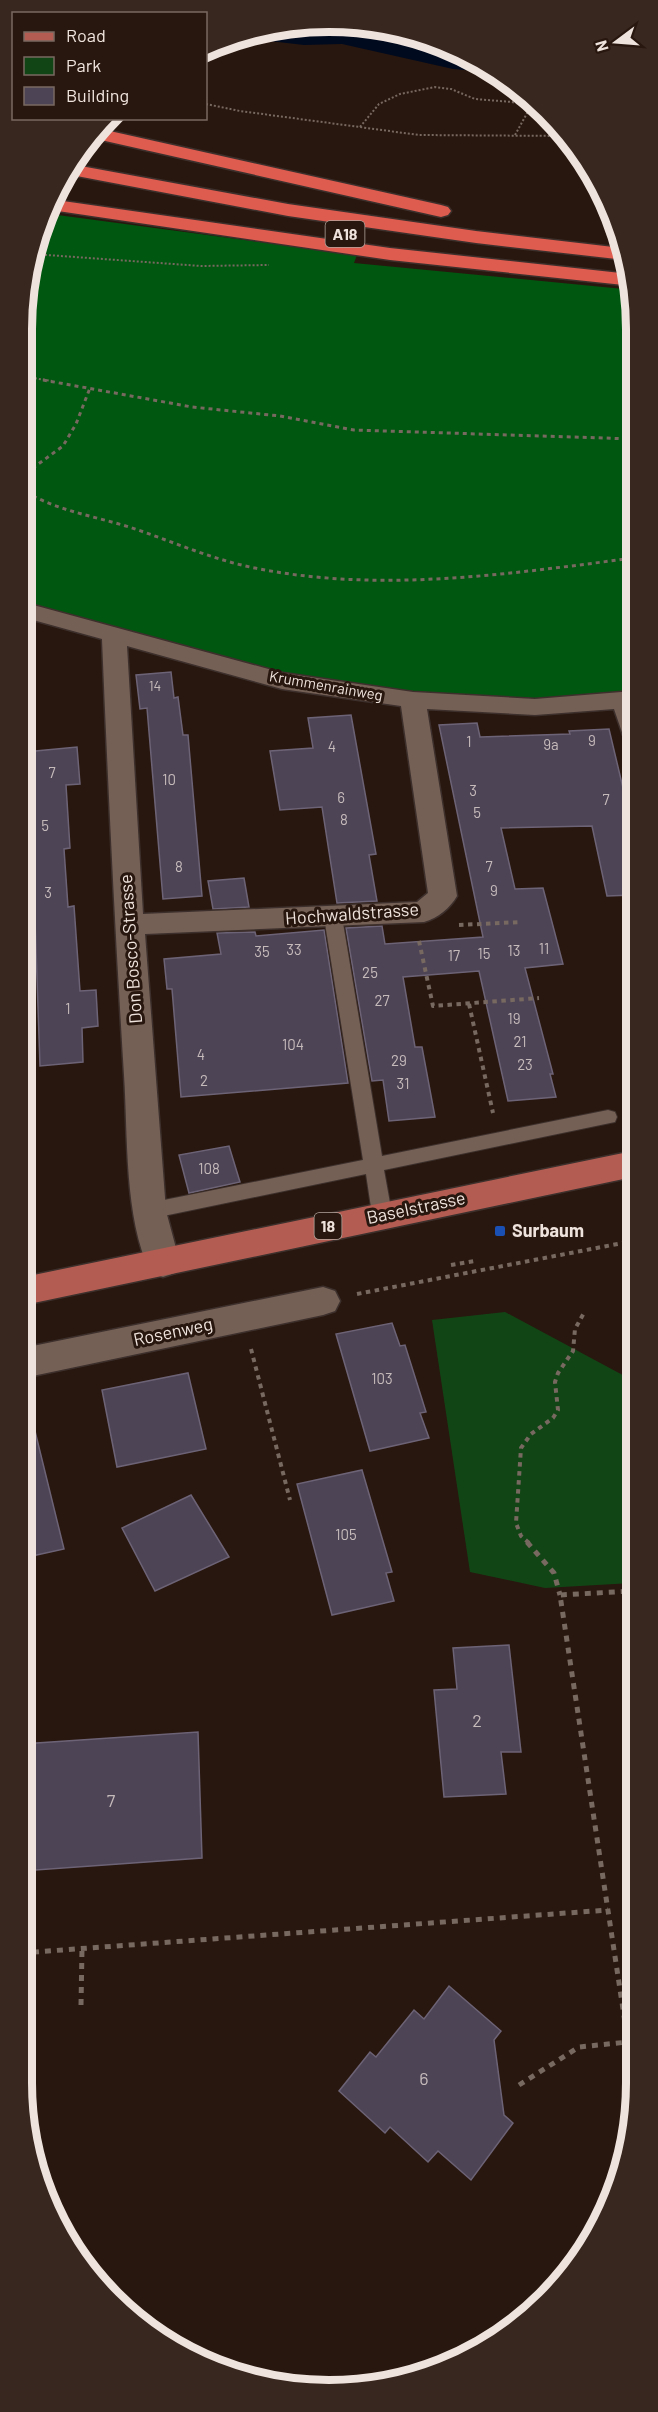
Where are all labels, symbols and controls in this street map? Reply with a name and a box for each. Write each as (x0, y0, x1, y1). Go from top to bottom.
legend (12, 12, 207, 120)
north arrow (586, 12, 646, 72)
text: Road (66, 24, 106, 46)
text: N (591, 39, 612, 54)
text: Park (66, 54, 101, 76)
text: Building (66, 84, 129, 106)
road number: A18 (326, 221, 364, 247)
street label: Krummenrainweg (268, 666, 384, 704)
house number: 14 (149, 677, 161, 694)
house number: 9 (588, 731, 596, 749)
house number: 1 (466, 732, 472, 750)
house number: 9a (543, 735, 559, 753)
house number: 4 (328, 737, 336, 755)
house number: 7 (48, 763, 56, 781)
house number: 10 (162, 770, 176, 788)
house number: 3 (469, 781, 477, 799)
house number: 6 (337, 788, 345, 806)
house number: 7 (602, 790, 610, 808)
house number: 5 (473, 803, 481, 821)
house number: 8 (340, 810, 348, 828)
house number: 5 (41, 816, 49, 834)
house number: 8 (175, 857, 183, 875)
house number: 7 (485, 857, 493, 875)
street label: Don Bosco-Strasse (114, 874, 146, 1024)
house number: 9 (490, 881, 498, 899)
house number: 3 (44, 883, 52, 901)
street label: Hochwaldstrasse (284, 897, 420, 929)
house number: 11 (539, 939, 549, 957)
house number: 33 (286, 940, 302, 958)
house number: 13 (508, 941, 520, 959)
house number: 35 (254, 942, 270, 960)
house number: 15 (478, 944, 490, 962)
house number: 17 (448, 946, 460, 964)
house number: 25 (362, 963, 378, 981)
house number: 27 (374, 991, 390, 1009)
house number: 1 (65, 999, 71, 1017)
house number: 19 (507, 1009, 521, 1027)
house number: 21 (513, 1032, 527, 1050)
house number: 104 (282, 1035, 304, 1053)
house number: 4 (197, 1045, 205, 1063)
house number: 29 (391, 1051, 407, 1069)
house number: 23 (517, 1055, 533, 1073)
house number: 2 (200, 1071, 208, 1089)
house number: 31 (397, 1074, 409, 1092)
house number: 108 (198, 1159, 220, 1177)
street label: Baselstrasse (364, 1186, 467, 1228)
road number: 18 (314, 1213, 342, 1239)
place label: Surbaum (512, 1219, 584, 1241)
marker: Surbaum (493, 1224, 507, 1238)
street label: Rosenweg (131, 1312, 214, 1350)
house number: 103 (371, 1369, 393, 1387)
house number: 105 (335, 1525, 357, 1543)
house number: 2 (472, 1709, 482, 1731)
house number: 7 (107, 1789, 116, 1811)
house number: 6 (419, 2067, 429, 2089)

